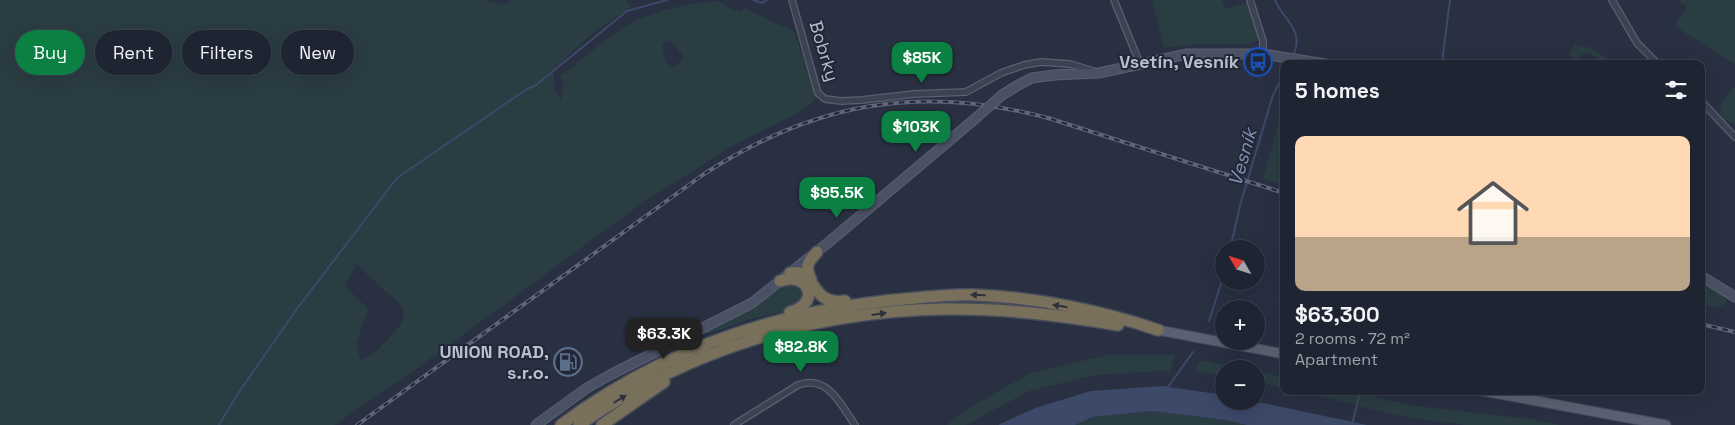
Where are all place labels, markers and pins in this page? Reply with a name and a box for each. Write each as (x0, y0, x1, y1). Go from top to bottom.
pin: $85K (892, 42, 952, 84)
bus stop icon: Vsetín, Vesník (1243, 47, 1273, 77)
place label: Vsetín, Vesník (1119, 50, 1239, 73)
pin: $103K (881, 110, 951, 153)
pin: $95.5K (796, 176, 878, 219)
pin: $63.3K (623, 318, 705, 360)
pin: $82.8K (760, 330, 842, 373)
place label: UNION ROAD, s.r.o. (439, 340, 549, 384)
fuel station icon: UNION ROAD, s.r.o. (553, 347, 583, 377)

